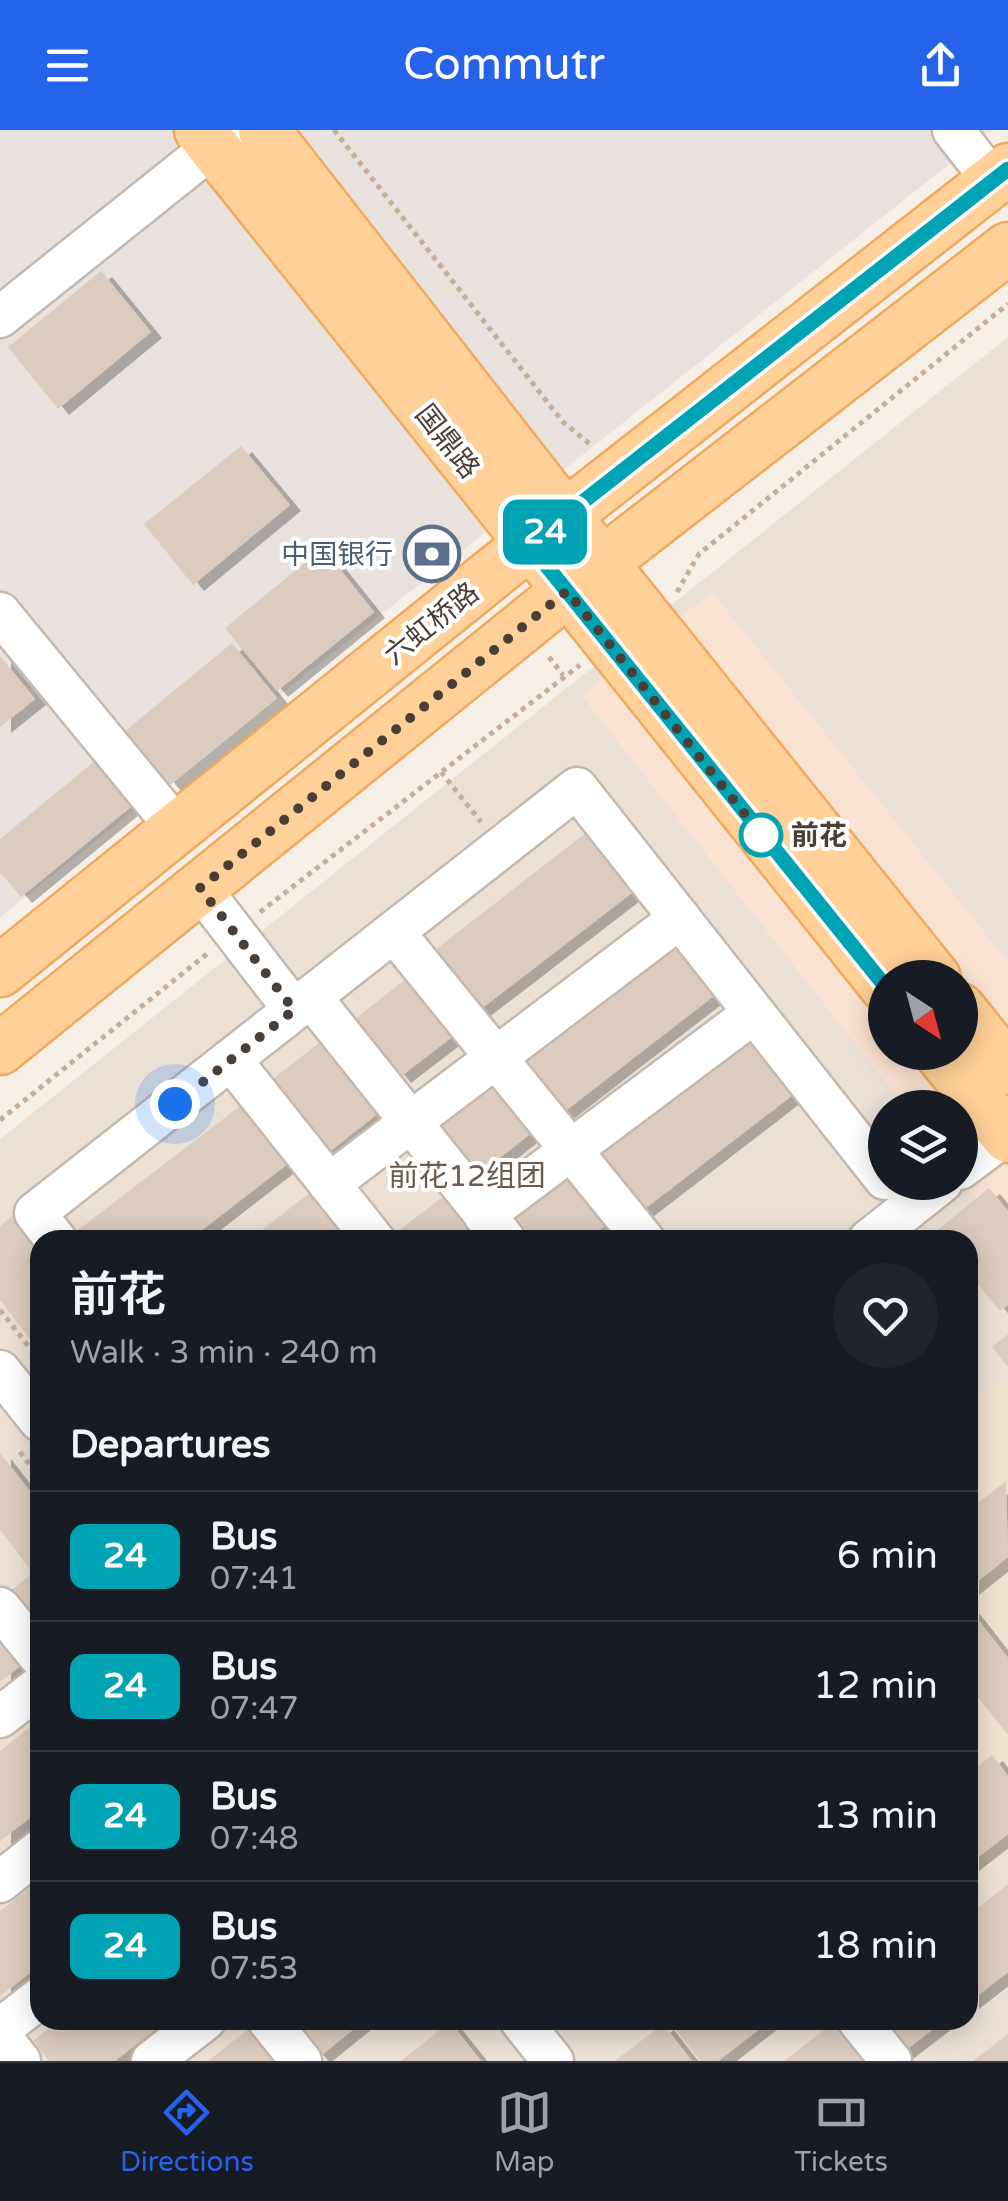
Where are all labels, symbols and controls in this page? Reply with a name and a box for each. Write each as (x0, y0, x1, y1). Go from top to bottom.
icon: menu (40, 38, 95, 93)
text: Commutr (403, 38, 605, 92)
icon: share (913, 38, 968, 93)
street label: 国鼎路 (408, 398, 486, 485)
line badge: 24 (500, 500, 590, 564)
text: 24 (523, 511, 567, 553)
bank icon: 中国银行 (402, 524, 462, 584)
place label: 中国银行 (281, 538, 393, 572)
street label: 六虹桥路 (377, 575, 486, 672)
marker: 前花 (740, 814, 782, 856)
place label: 前花 (791, 819, 847, 853)
north arrow (868, 960, 978, 1070)
map controls (868, 960, 978, 1200)
your location (150, 1079, 200, 1129)
button: layers (868, 1090, 978, 1200)
district label: 前花12组团 (388, 1158, 546, 1195)
button: heart (833, 1263, 938, 1368)
text: 前花 (70, 1267, 166, 1325)
text: Walk · 3 min · 240 m (70, 1334, 378, 1372)
text: Departures (70, 1422, 271, 1468)
text: Bus (210, 1514, 277, 1560)
text: 6 min (837, 1533, 938, 1579)
text: 24 (103, 1535, 147, 1577)
text: 07:41 (210, 1560, 299, 1598)
text: Bus (210, 1644, 277, 1690)
text: 12 min (813, 1663, 938, 1709)
text: 24 (103, 1665, 147, 1707)
text: 07:47 (210, 1690, 299, 1728)
text: Bus (210, 1774, 277, 1820)
text: 13 min (813, 1793, 938, 1839)
text: 24 (103, 1795, 147, 1837)
text: 07:48 (210, 1820, 299, 1858)
text: Bus (210, 1904, 277, 1950)
text: 18 min (813, 1923, 938, 1969)
text: 24 (103, 1925, 147, 1967)
text: 07:53 (210, 1950, 299, 1988)
tab: Directions (120, 2085, 254, 2179)
tab: Map (494, 2085, 554, 2179)
tab: Tickets (794, 2085, 888, 2179)

